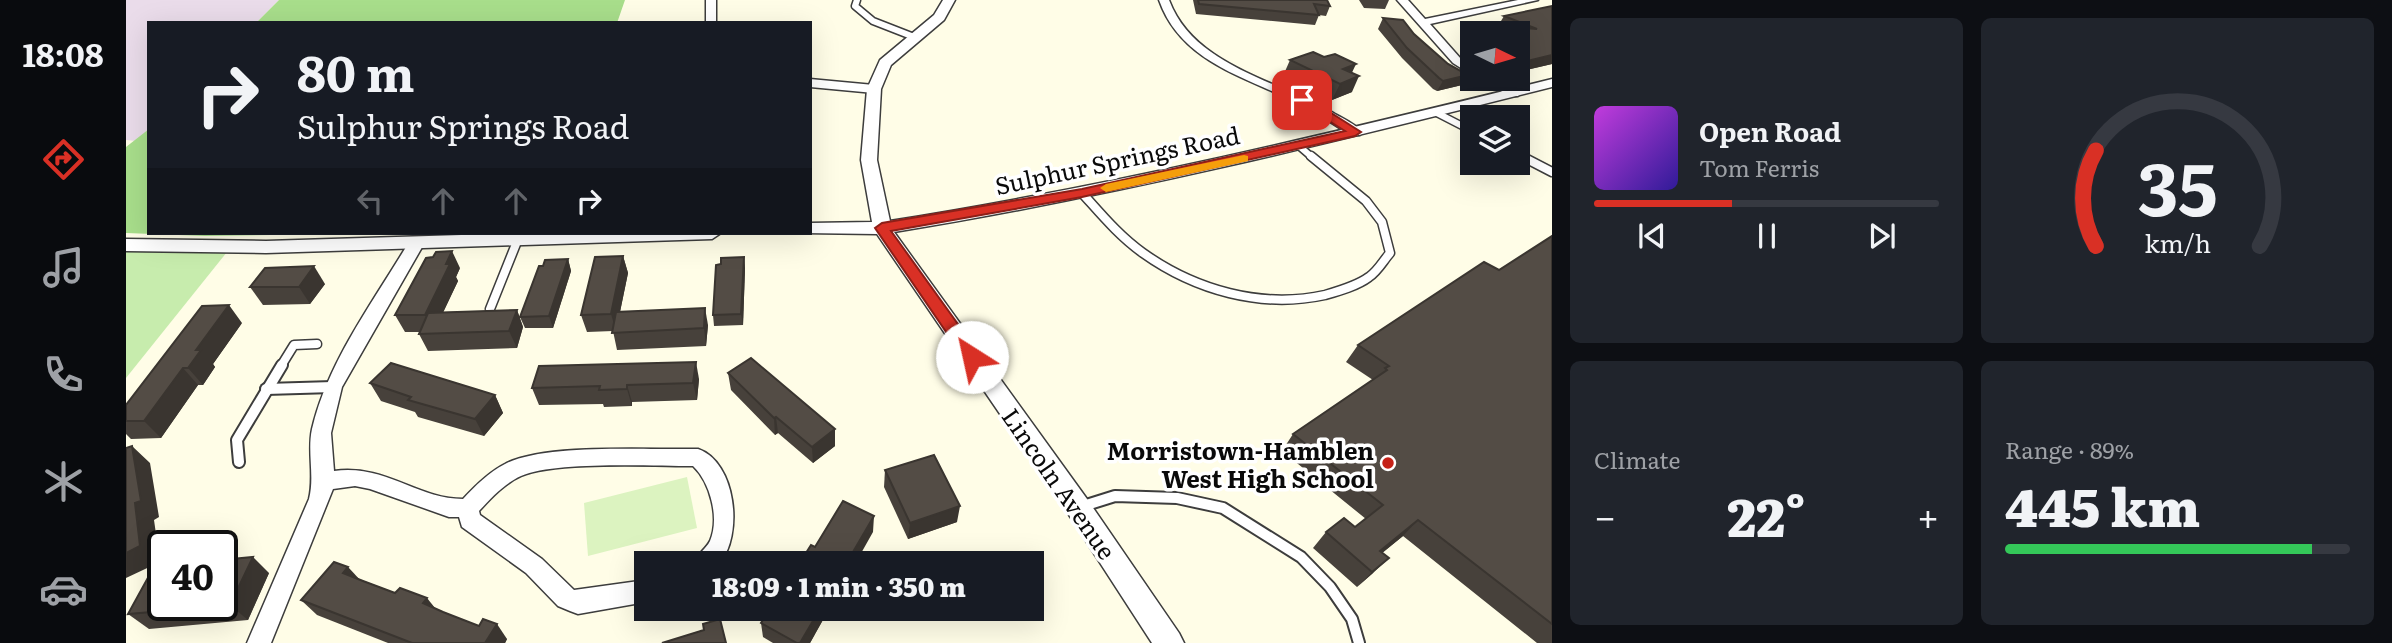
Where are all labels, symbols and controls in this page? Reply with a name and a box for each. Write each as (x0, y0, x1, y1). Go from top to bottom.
north arrow (1460, 21, 1530, 91)
map controls (1460, 21, 1530, 175)
text: 18:08 (22, 29, 104, 77)
text: 80 m (297, 34, 415, 107)
icon: right (182, 49, 273, 140)
pin (1272, 70, 1332, 130)
icon: arrive (1283, 81, 1321, 119)
text: Sulphur Springs Road (297, 101, 629, 149)
button: layers (1460, 105, 1530, 175)
text: Open Road (1699, 111, 1841, 150)
street label: Sulphur Springs Road (991, 116, 1243, 202)
text: 35 (2138, 131, 2217, 239)
icon: directions (39, 135, 88, 184)
text: Tom Ferris (1699, 150, 1819, 184)
icon: left (351, 182, 389, 220)
icon: ahead (424, 182, 462, 220)
icon: ahead (497, 182, 535, 220)
icon: right (570, 182, 608, 220)
icon: previous (1633, 217, 1671, 255)
icon: pause (1748, 217, 1786, 255)
icon: next (1863, 217, 1901, 255)
text: km/h (2144, 224, 2211, 261)
icon: music (39, 243, 88, 292)
position arrow (935, 320, 1009, 394)
icon: phone (39, 350, 88, 399)
street label: Lincoln Avenue (995, 400, 1125, 566)
place label: Morristown-Hamblen West High School (1107, 432, 1374, 495)
text: Range · 89% (2005, 432, 2134, 466)
text: Climate (1594, 442, 1680, 476)
marker: Morristown-Hamblen West High School (1380, 455, 1396, 471)
icon: climate (39, 457, 88, 506)
text: 445 km (2005, 466, 2200, 543)
text: 22° (1727, 476, 1806, 553)
text: − (1594, 486, 1616, 543)
text: + (1917, 486, 1939, 543)
speed limit sign: 40 (147, 530, 238, 621)
icon: car (39, 565, 88, 614)
text: 18:09 · 1 min · 350 m (712, 566, 966, 605)

